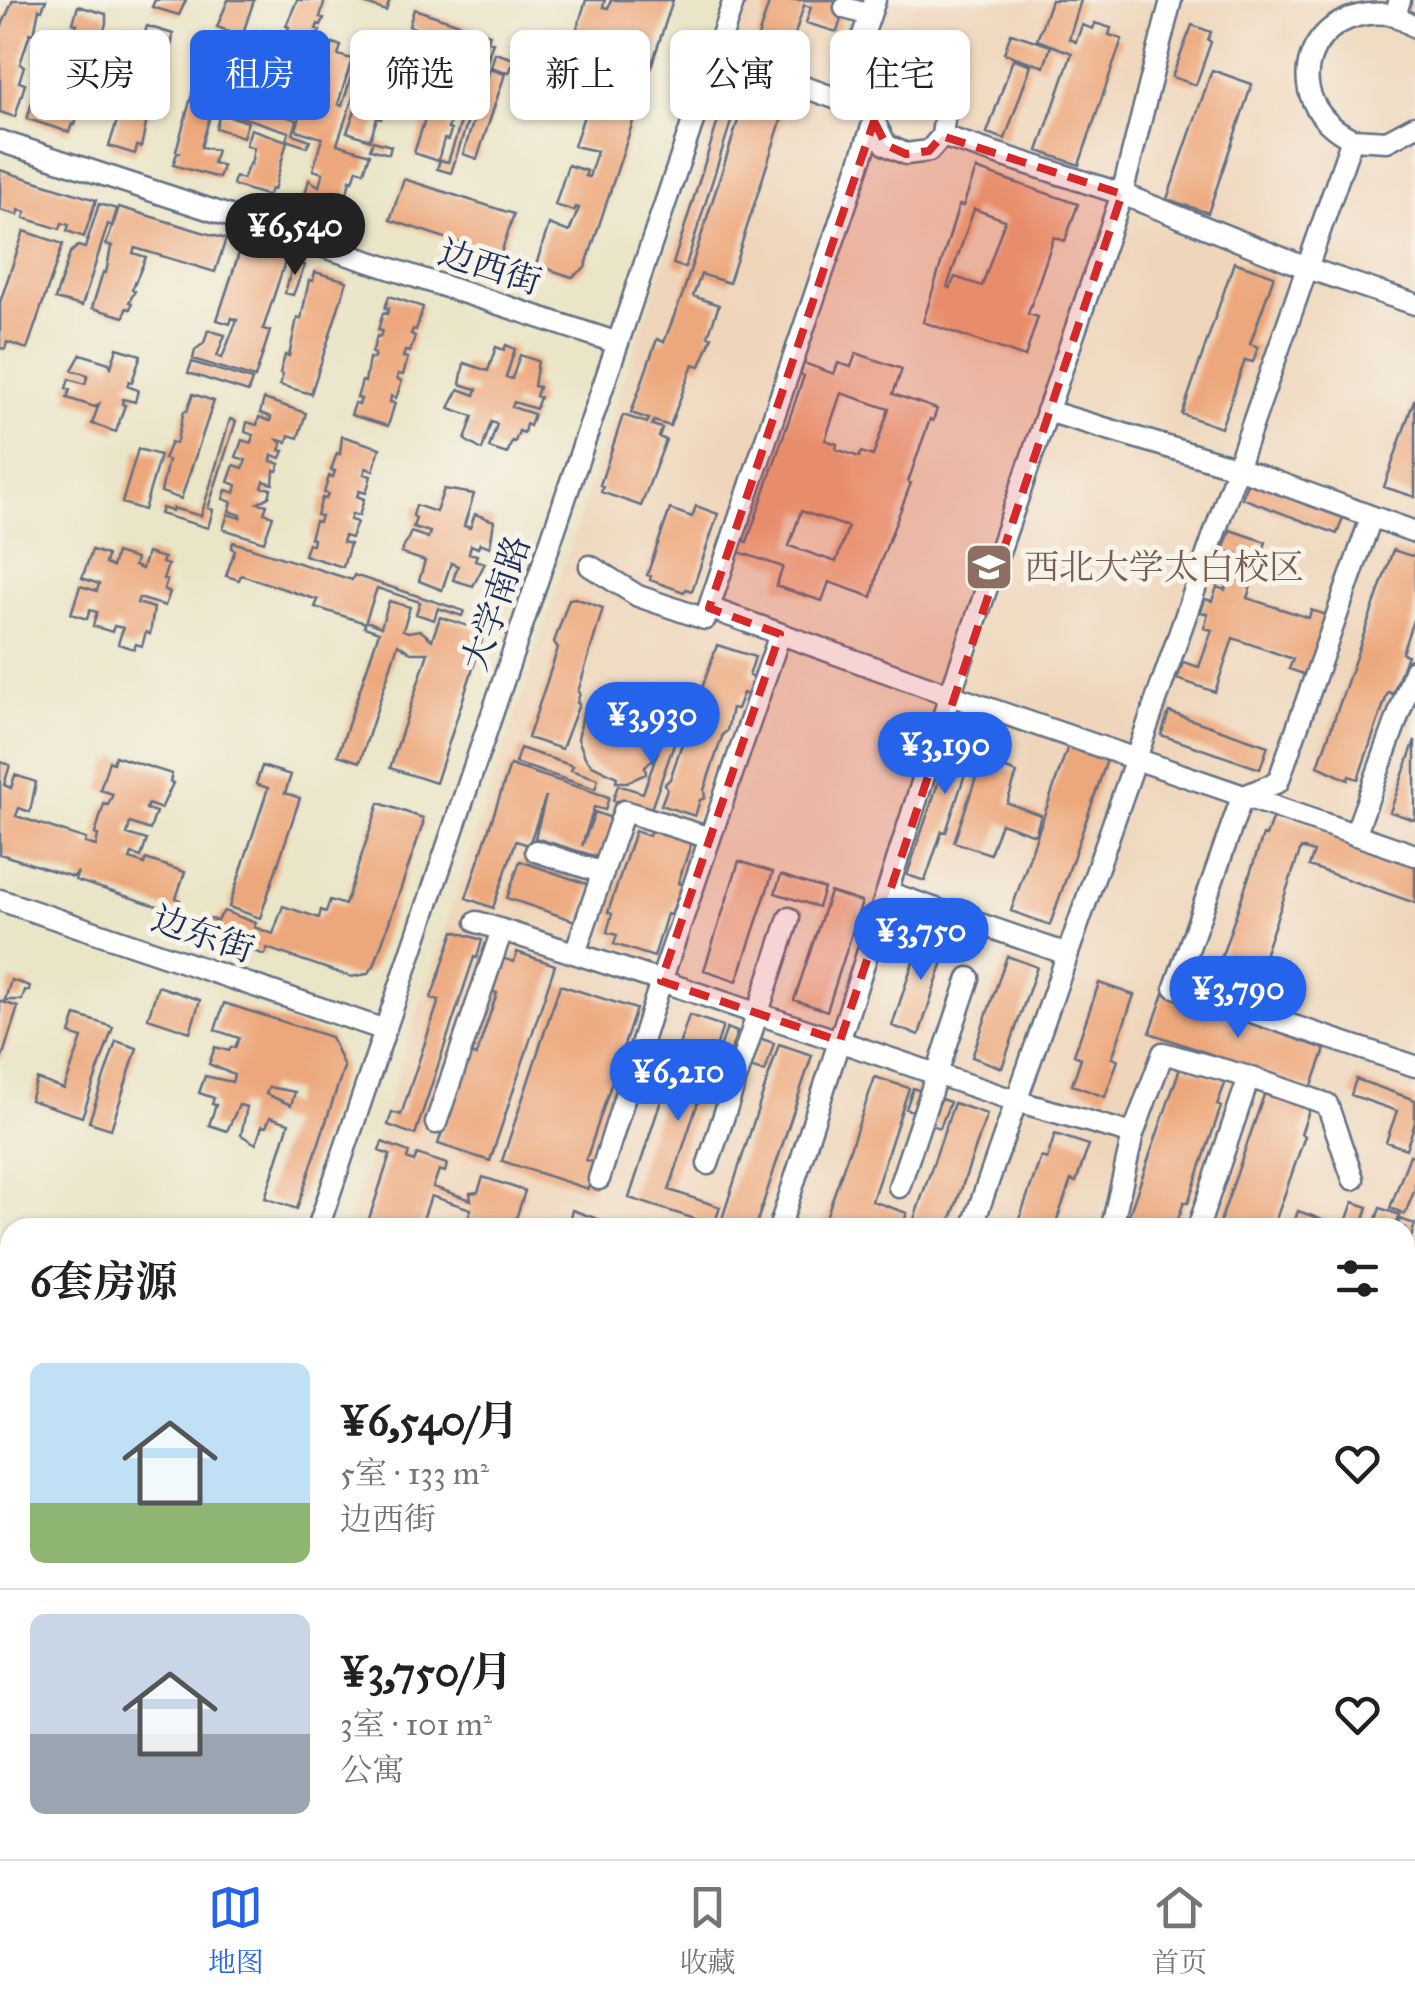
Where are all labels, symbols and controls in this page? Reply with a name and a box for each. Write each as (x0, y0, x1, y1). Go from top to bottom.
chip: 买房 (30, 30, 170, 120)
chip: 租房 (190, 30, 330, 120)
chip: 筛选 (350, 30, 490, 120)
chip: 新上 (510, 30, 650, 120)
chip: 公寓 (670, 30, 810, 120)
chip: 住宅 (830, 30, 970, 120)
pin: ¥6,540 (214, 193, 376, 278)
text: ¥6,540 (247, 206, 343, 245)
street label: 边西街 (433, 231, 546, 304)
street label: 大学南路 (453, 530, 540, 676)
school or university icon: 西北大学太白校区 (963, 541, 1015, 593)
place label: 西北大学太白校区 (1024, 546, 1304, 589)
pin: ¥3,930 (571, 682, 733, 767)
text: ¥3,930 (607, 695, 697, 734)
pin: ¥3,190 (864, 712, 1026, 797)
text: ¥3,190 (900, 725, 990, 764)
street label: 边东街 (146, 897, 259, 972)
pin: ¥3,750 (840, 898, 1002, 983)
text: ¥3,750 (876, 911, 966, 950)
pin: ¥3,790 (1157, 956, 1319, 1041)
text: ¥3,790 (1191, 969, 1285, 1008)
pin: ¥6,210 (597, 1039, 759, 1124)
text: ¥6,210 (632, 1052, 724, 1091)
icon: filters (1330, 1251, 1385, 1306)
text: 6套房源 (30, 1256, 178, 1308)
text: ¥6,540/月 (340, 1395, 519, 1447)
icon: home (110, 1403, 230, 1523)
icon: heart (1330, 1436, 1385, 1491)
text: 5室 · 133 m² (340, 1454, 489, 1493)
text: 边西街 (340, 1500, 436, 1539)
text: ¥3,750/月 (340, 1646, 513, 1698)
icon: home (110, 1654, 230, 1774)
icon: heart (1330, 1687, 1385, 1742)
text: 3室 · 101 m² (340, 1705, 492, 1744)
text: 公寓 (340, 1751, 404, 1790)
tab: 地图 (208, 1880, 264, 1980)
tab: 收藏 (679, 1880, 735, 1980)
tab: 首页 (1151, 1880, 1207, 1980)

